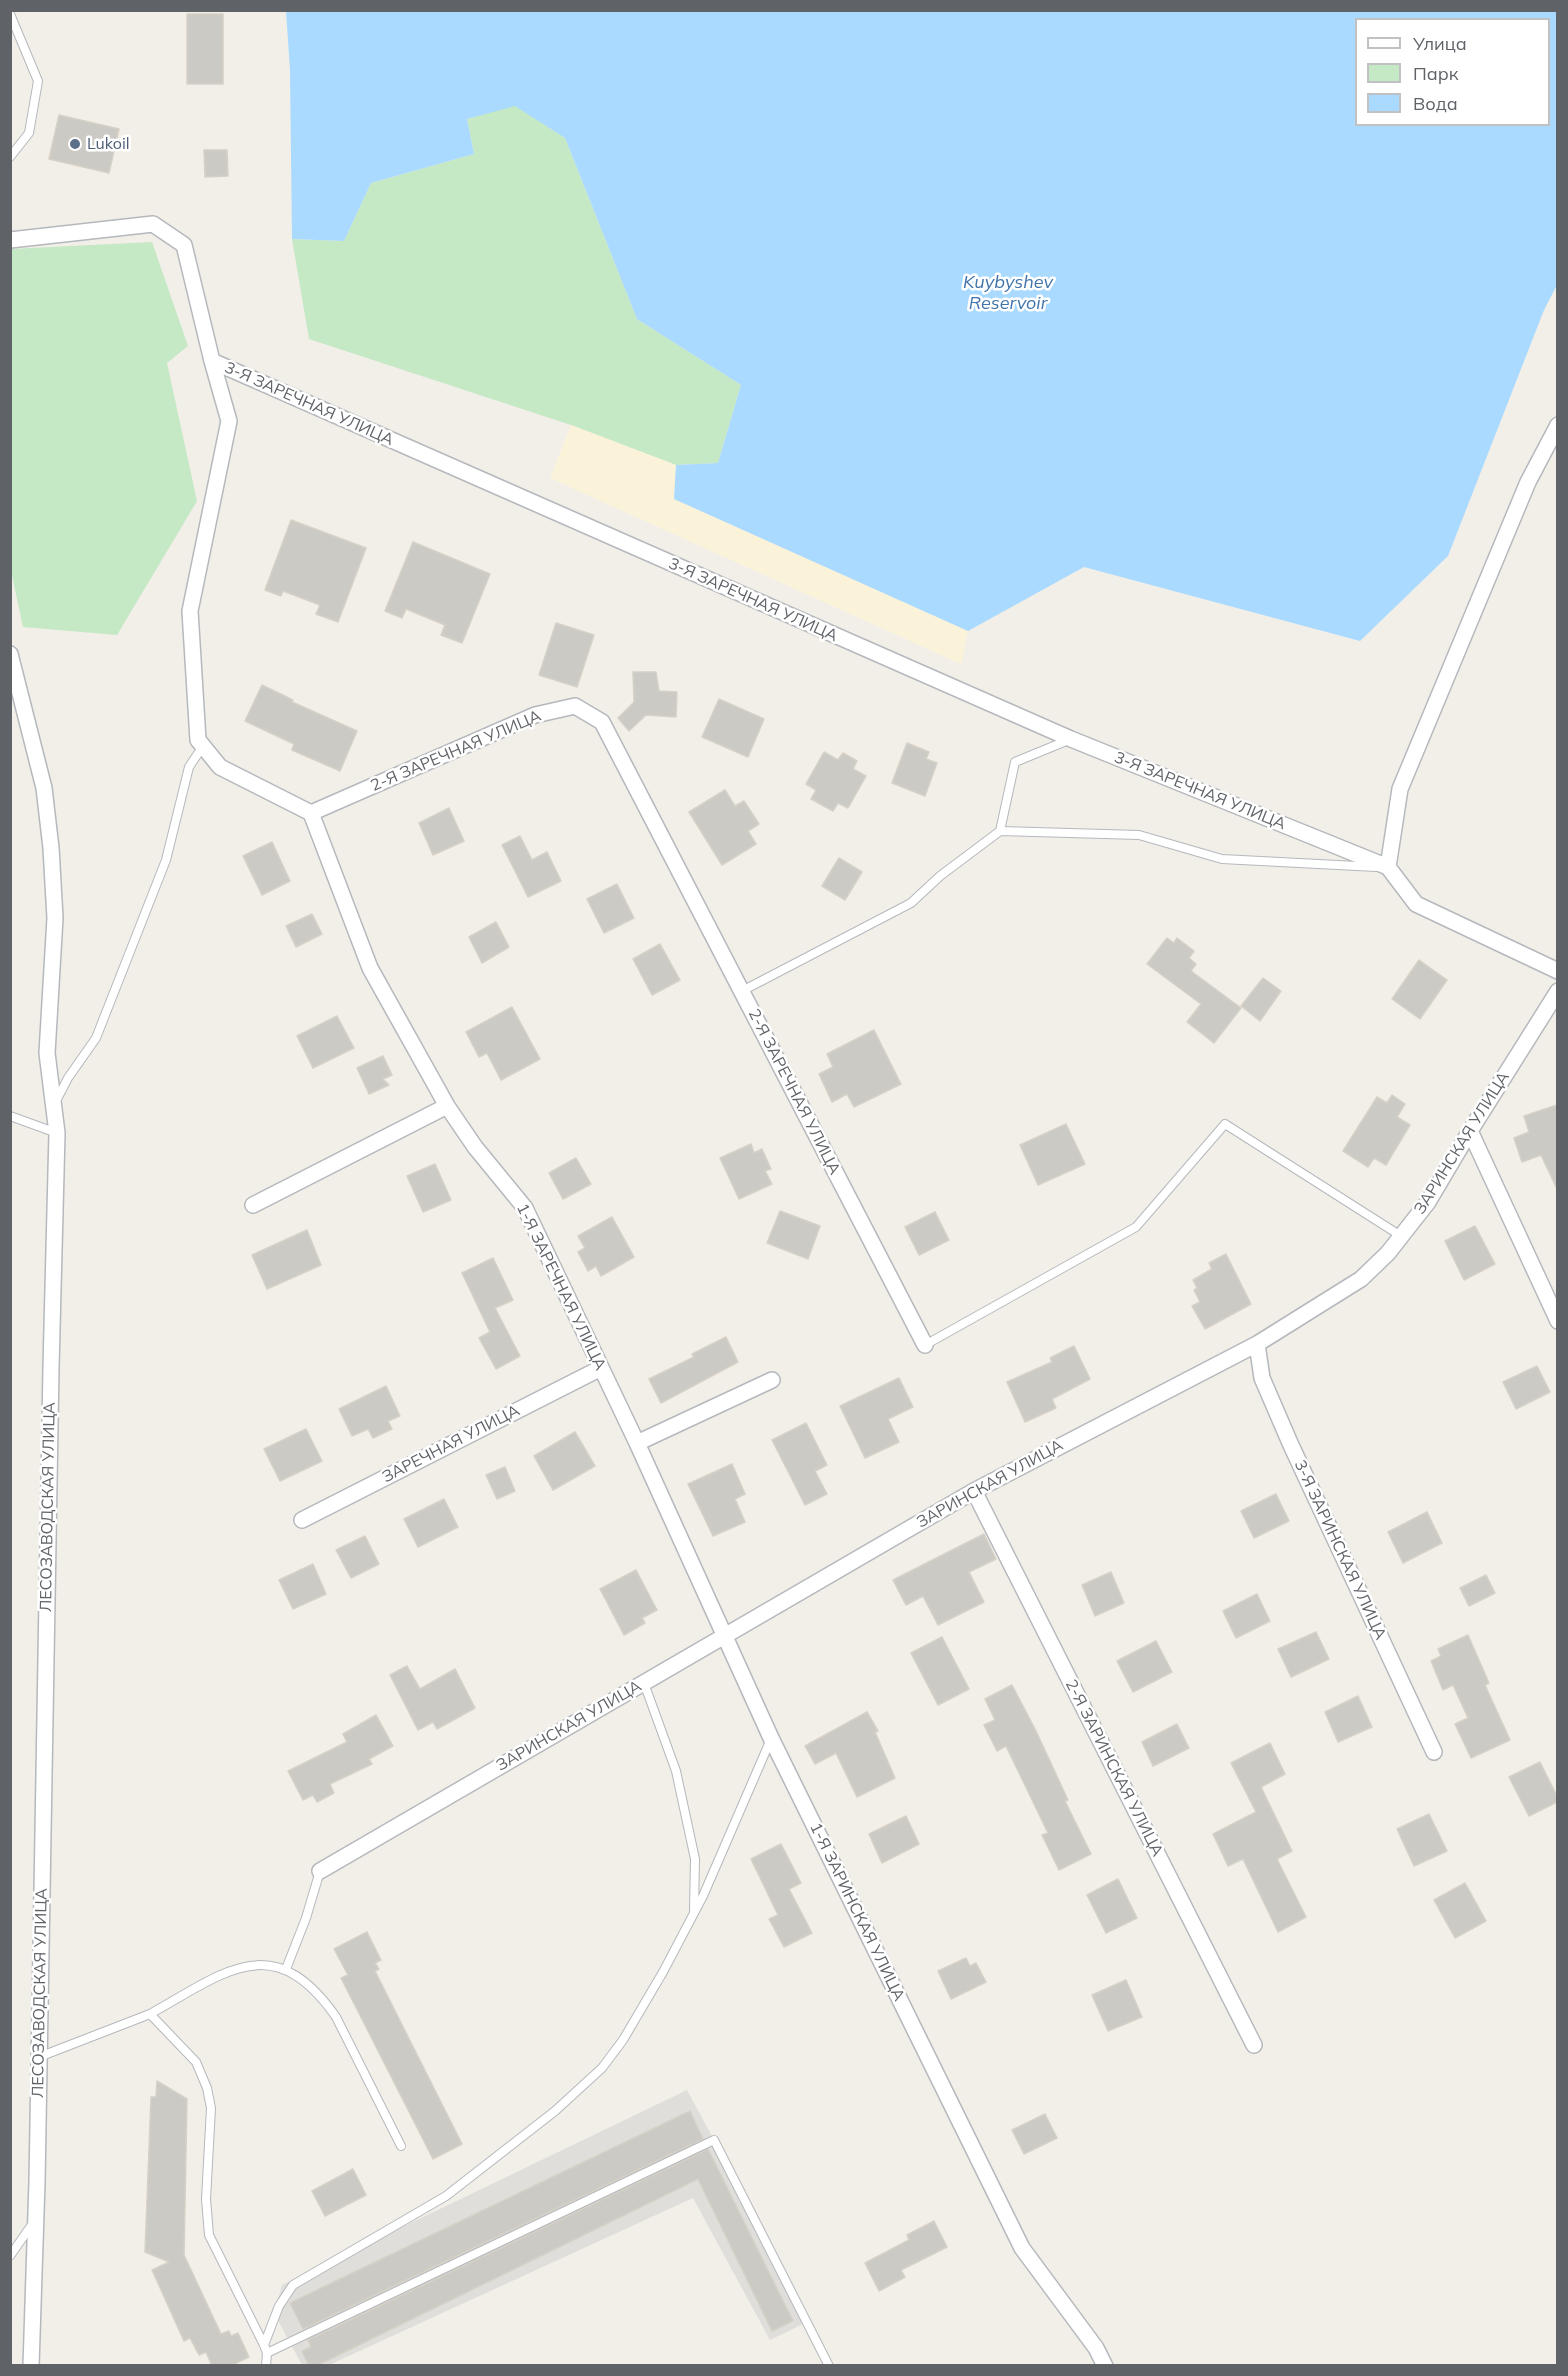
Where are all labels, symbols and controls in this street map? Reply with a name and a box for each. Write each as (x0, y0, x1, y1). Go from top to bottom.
legend (1355, 18, 1550, 126)
text: Улица (1413, 32, 1467, 55)
text: Парк (1413, 62, 1458, 85)
text: Вода (1413, 92, 1458, 115)
place label: Lukoil (87, 134, 130, 154)
marker: Lukoil (68, 137, 82, 151)
water label: Kuybyshev Reservoir (963, 272, 1053, 314)
street label: 3-Я ЗАРЕЧНАЯ УЛИЦА (221, 358, 397, 450)
street label: 3-Я ЗАРЕЧНАЯ УЛИЦА (665, 554, 841, 646)
street label: 2-Я ЗАРЕЧНАЯ УЛИЦА (368, 706, 544, 796)
street label: 3-Я ЗАРЕЧНАЯ УЛИЦА (1111, 748, 1289, 834)
street label: 2-Я ЗАРЕЧНАЯ УЛИЦА (744, 1006, 844, 1178)
street label: ЗАРИНСКАЯ УЛИЦА (1410, 1068, 1514, 1218)
street label: 1-Я ЗАРЕЧНАЯ УЛИЦА (512, 1200, 610, 1374)
street label: ЗАРЕЧНАЯ УЛИЦА (379, 1401, 523, 1487)
street label: ЛЕСОЗАВОДСКАЯ УЛИЦА (37, 1402, 59, 1612)
street label: ЗАРИНСКАЯ УЛИЦА (914, 1436, 1066, 1532)
street label: 3-Я ЗАРИНСКАЯ УЛИЦА (1290, 1457, 1390, 1643)
street label: 2-Я ЗАРИНСКАЯ УЛИЦА (1061, 1676, 1167, 1860)
street label: ЗАРИНСКАЯ УЛИЦА (493, 1677, 645, 1775)
street label: 1-Я ЗАРИНСКАЯ УЛИЦА (805, 1820, 909, 2004)
street label: ЛЕСОЗАВОДСКАЯ УЛИЦА (29, 1888, 51, 2098)

